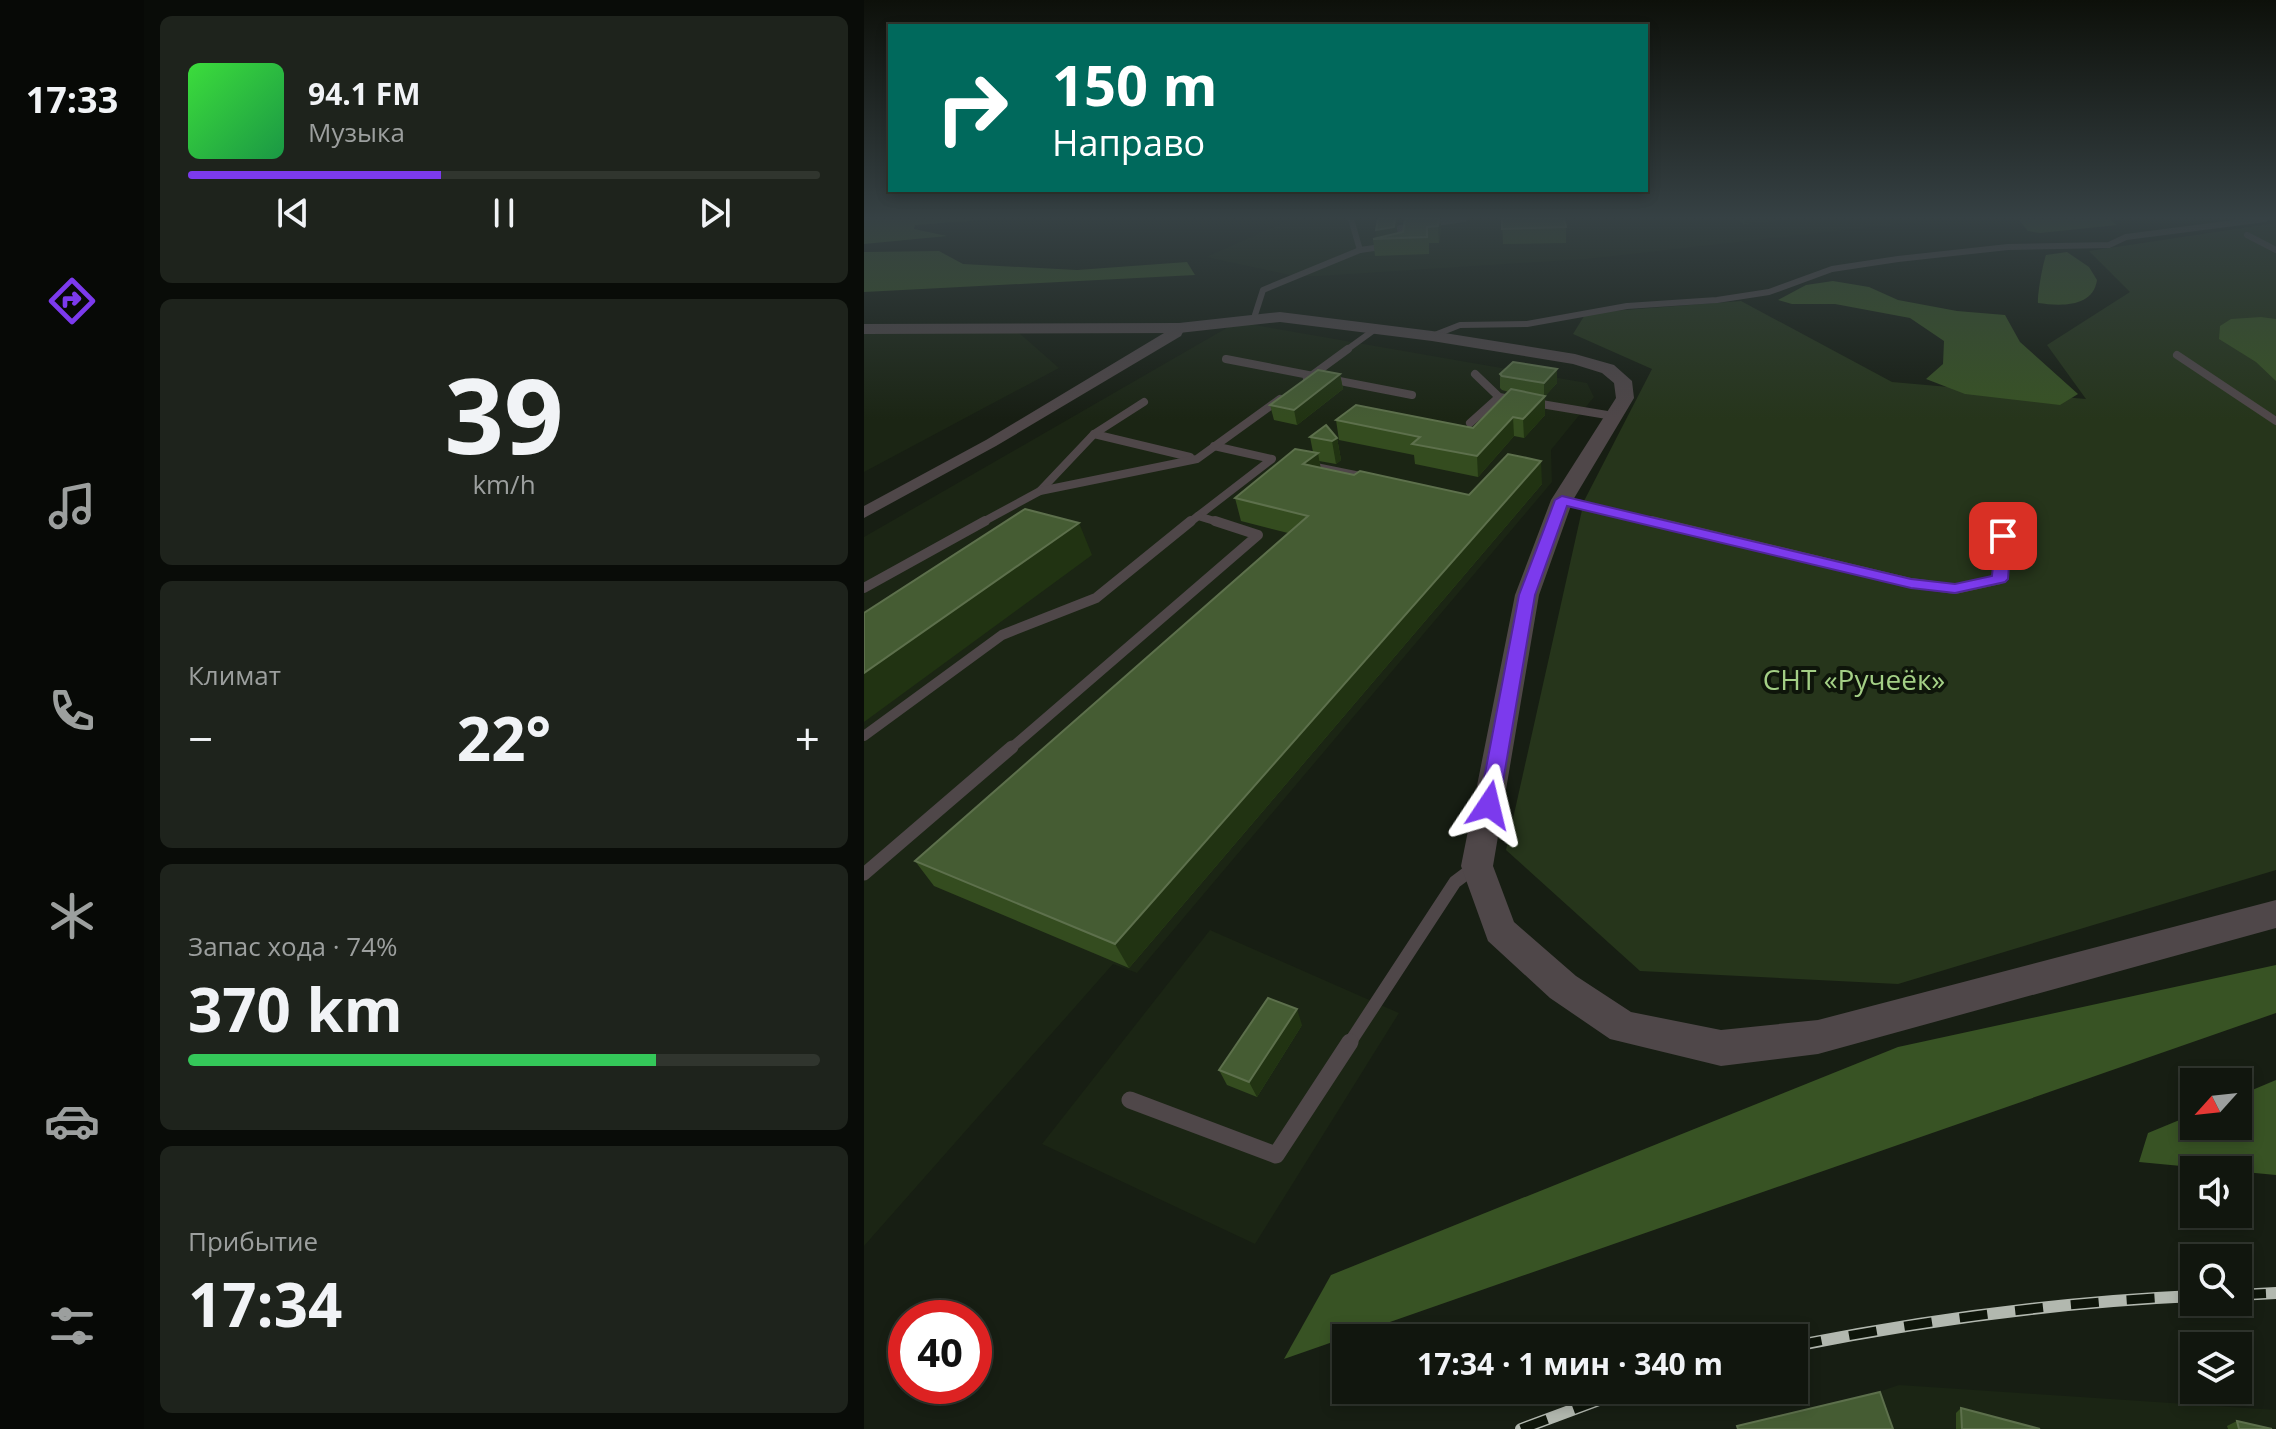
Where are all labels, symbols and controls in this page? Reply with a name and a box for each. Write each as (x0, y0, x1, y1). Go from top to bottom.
text: 150 m (1052, 46, 1218, 122)
icon: right (920, 56, 1024, 160)
text: 94.1 FM (308, 73, 421, 114)
text: 17:33 (26, 75, 118, 124)
text: Музыка (308, 114, 405, 150)
text: Направо (1052, 118, 1205, 167)
icon: previous (271, 191, 315, 235)
icon: pause (482, 191, 526, 235)
icon: next (693, 191, 737, 235)
icon: directions (44, 273, 100, 329)
text: 39 (445, 343, 563, 484)
text: km/h (472, 466, 536, 502)
icon: music (44, 478, 100, 534)
pin (1969, 502, 2037, 570)
icon: arrive (1981, 514, 2025, 558)
text: Климат (188, 657, 281, 693)
park label: СНТ «Ручеёк» (1763, 660, 1945, 698)
icon: phone (44, 683, 100, 739)
text: 22° (457, 697, 551, 779)
text: − (188, 708, 213, 768)
text: + (795, 708, 820, 768)
position arrow (1447, 763, 1531, 847)
icon: climate (44, 888, 100, 944)
text: Запас хода · 74% (188, 928, 398, 964)
text: 370 km (188, 968, 403, 1050)
north arrow (2180, 1068, 2252, 1140)
map controls (2180, 1068, 2252, 1404)
icon: car (44, 1093, 100, 1149)
button: sound (2180, 1156, 2252, 1228)
text: Прибытие (188, 1223, 318, 1259)
button: search (2180, 1244, 2252, 1316)
text: 17:34 (188, 1263, 342, 1345)
icon: filters (44, 1298, 100, 1354)
speed limit sign: 40 (888, 1300, 992, 1404)
button: layers (2180, 1332, 2252, 1404)
text: 17:34 · 1 мин · 340 m (1417, 1343, 1723, 1384)

